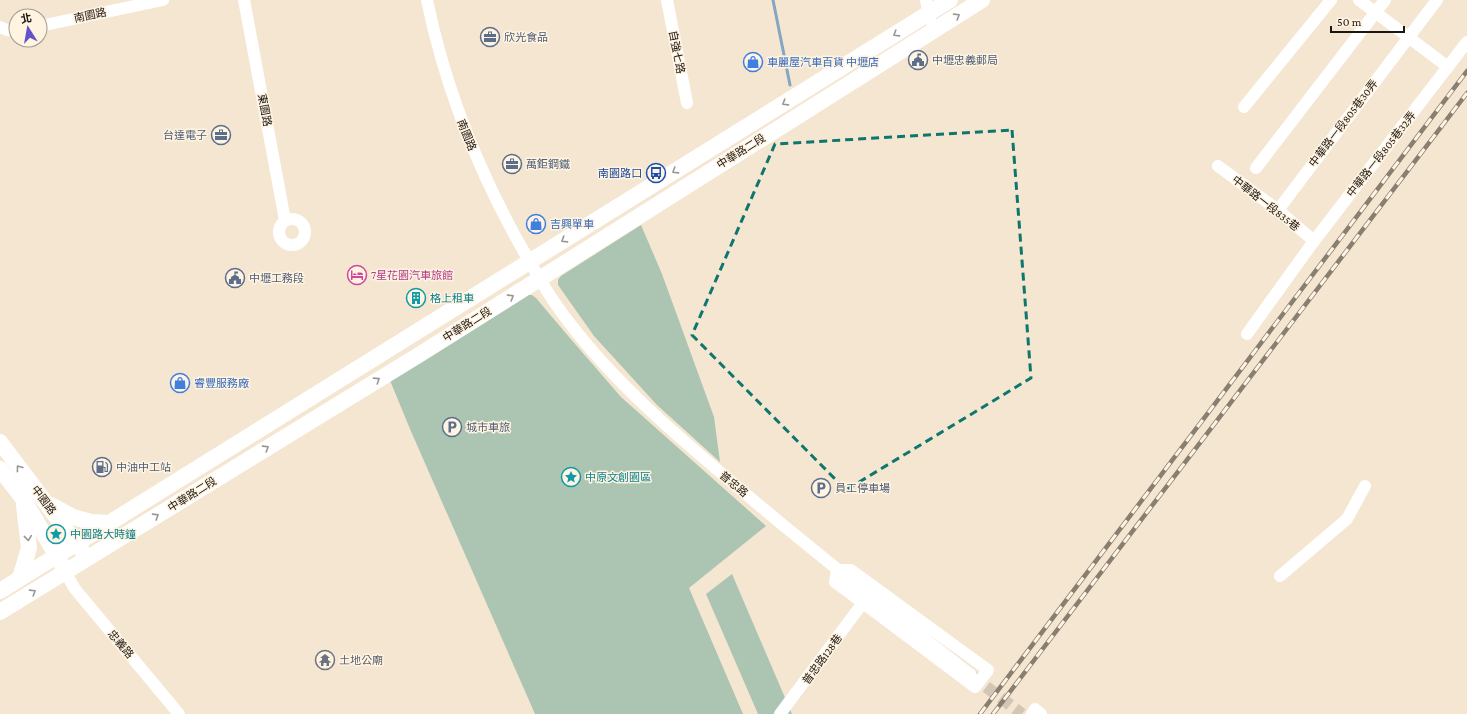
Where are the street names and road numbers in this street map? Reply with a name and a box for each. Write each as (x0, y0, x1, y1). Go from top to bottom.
street label: 南園路 (73, 6, 107, 24)
street label: 自強七路 (667, 29, 687, 75)
street label: 中華路一段805巷30弄 (1306, 77, 1380, 169)
street label: 東園路 (256, 93, 274, 127)
street label: 中華路一段805巷32弄 (1344, 109, 1418, 199)
street label: 南園路 (455, 117, 479, 153)
street label: 中華路二段 (714, 131, 768, 171)
street label: 中華路一段835巷 (1230, 173, 1302, 233)
street label: 中華路二段 (440, 304, 494, 344)
street label: 普忠路 (718, 469, 750, 499)
street label: 中華路二段 (165, 474, 219, 514)
street label: 中園路 (29, 483, 59, 517)
street label: 忠義路 (106, 628, 136, 660)
street label: 普忠路128巷 (800, 632, 844, 686)

